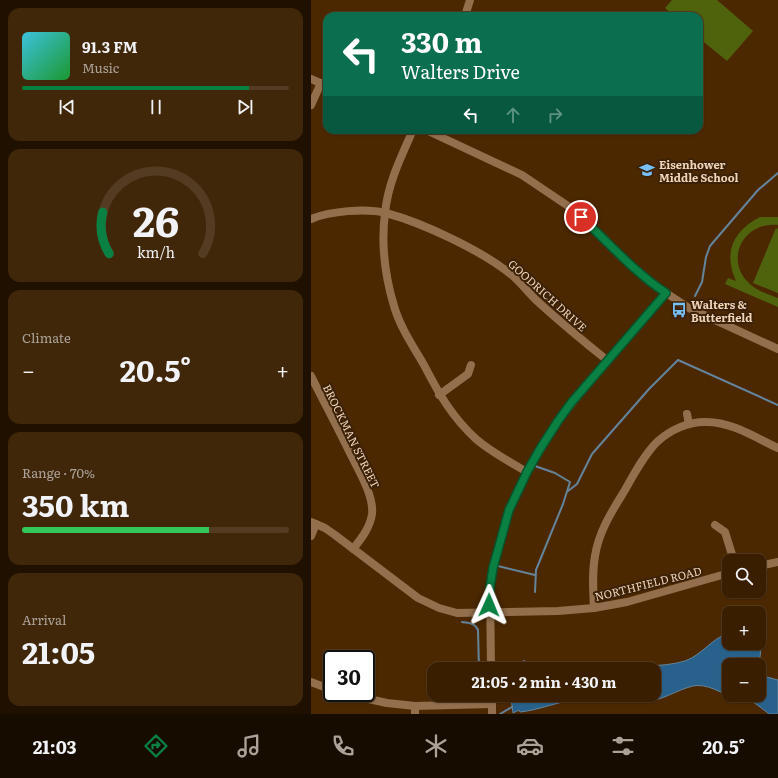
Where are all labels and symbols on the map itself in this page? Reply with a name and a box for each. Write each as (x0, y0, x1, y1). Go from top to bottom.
place label: Eisenhower Middle School (659, 156, 738, 185)
school or university icon: Eisenhower Middle School (638, 161, 656, 179)
pin (564, 200, 598, 234)
street label: GOODRICH DRIVE (505, 255, 591, 335)
place label: Walters & Butterfield (691, 296, 752, 325)
bus stop icon: Walters & Butterfield (670, 301, 688, 319)
street label: BROCKMAN STREET (320, 381, 384, 491)
street label: NORTHFIELD ROAD (593, 562, 703, 604)
position arrow (468, 584, 510, 626)
speed limit sign: 30 (323, 650, 375, 702)

